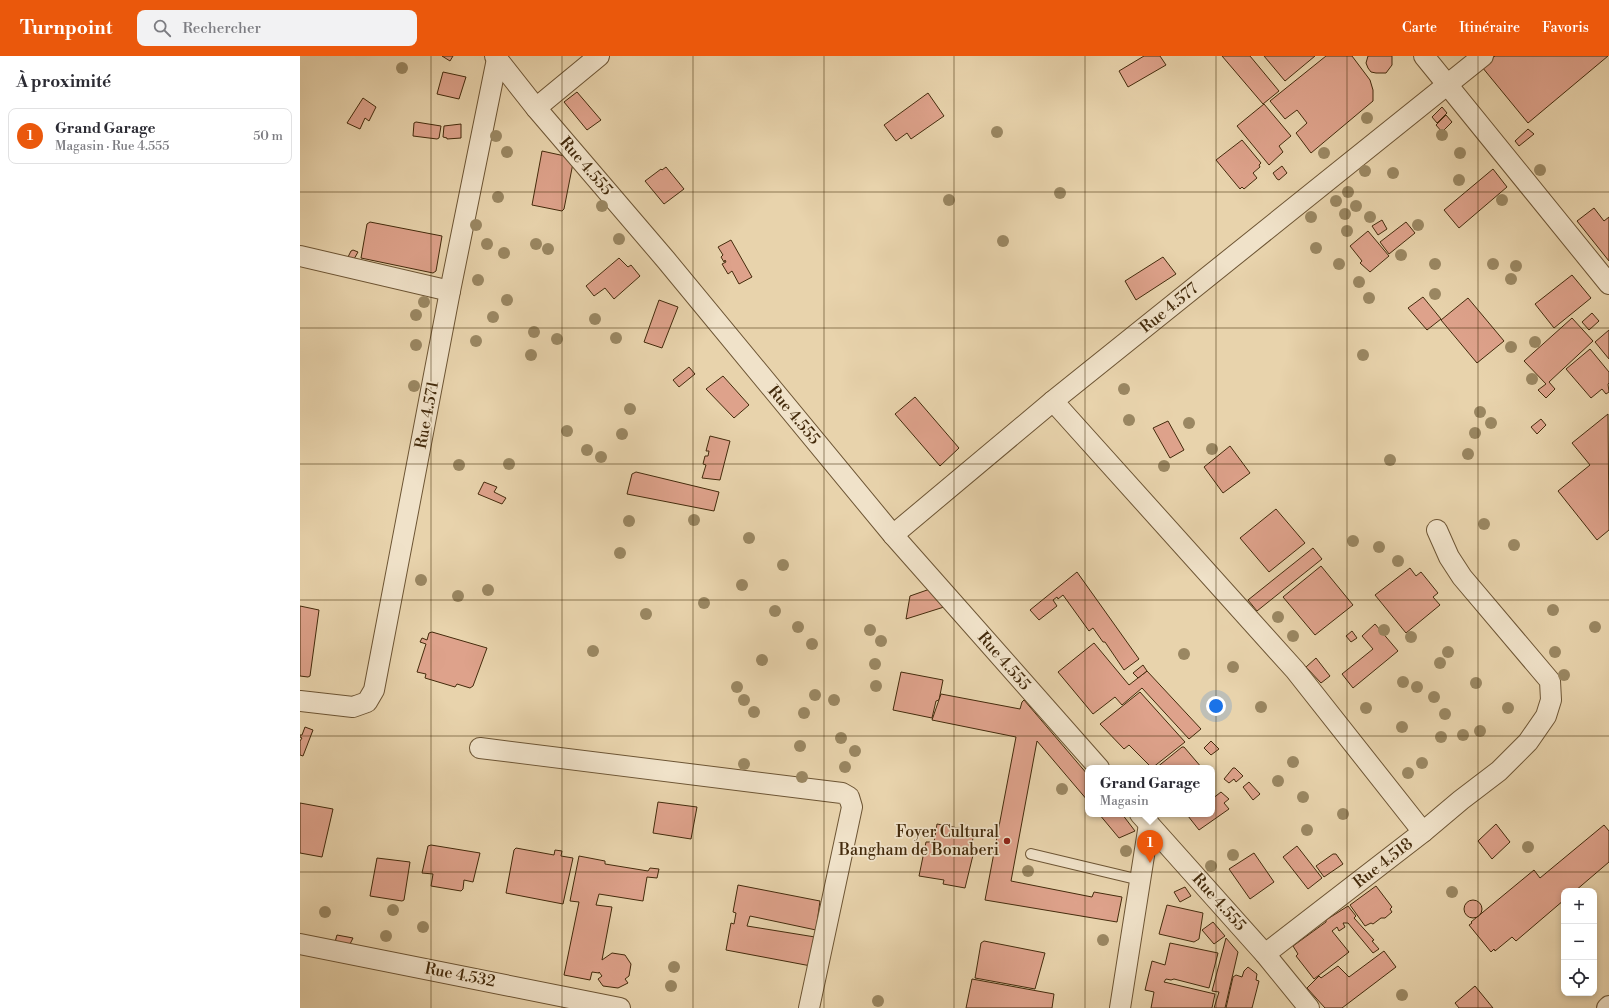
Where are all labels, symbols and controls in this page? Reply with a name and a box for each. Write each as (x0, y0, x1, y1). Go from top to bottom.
search box (137, 10, 417, 46)
text: Turnpoint (20, 16, 113, 40)
icon: search (151, 17, 173, 39)
text: Rechercher (183, 19, 261, 38)
text: Carte (1402, 19, 1437, 37)
text: Itinéraire (1459, 19, 1520, 37)
text: Favoris (1542, 19, 1589, 37)
text: À proximité (16, 71, 111, 93)
text: Grand Garage (55, 119, 156, 138)
text: 1 (27, 128, 33, 144)
text: 50 m (253, 128, 283, 144)
street label: Rue 4.555 (555, 133, 617, 200)
text: Magasin · Rue 4.555 (55, 138, 169, 154)
street label: Rue 4.577 (1136, 278, 1202, 338)
street label: Rue 4.571 (411, 379, 443, 451)
street label: Rue 4.555 (763, 381, 825, 449)
street label: Rue 4.555 (973, 628, 1035, 695)
your location (1206, 696, 1226, 716)
popup (1085, 765, 1215, 817)
text: Grand Garage (1100, 774, 1200, 793)
text: Magasin (1100, 793, 1149, 809)
place label: Foyer Cultural Bangham de Bonaberi (838, 822, 999, 860)
pin: 1 (1137, 830, 1163, 863)
street label: Rue 4.518 (1349, 833, 1417, 892)
marker: Foyer Cultural Bangham de Bonaberi (1002, 836, 1012, 846)
street label: Rue 4.555 (1188, 869, 1250, 935)
map controls (1561, 888, 1597, 996)
button: + (1561, 888, 1597, 924)
button: − (1561, 924, 1597, 960)
street label: Rue 4.532 (423, 958, 497, 992)
button: locate (1561, 960, 1597, 996)

